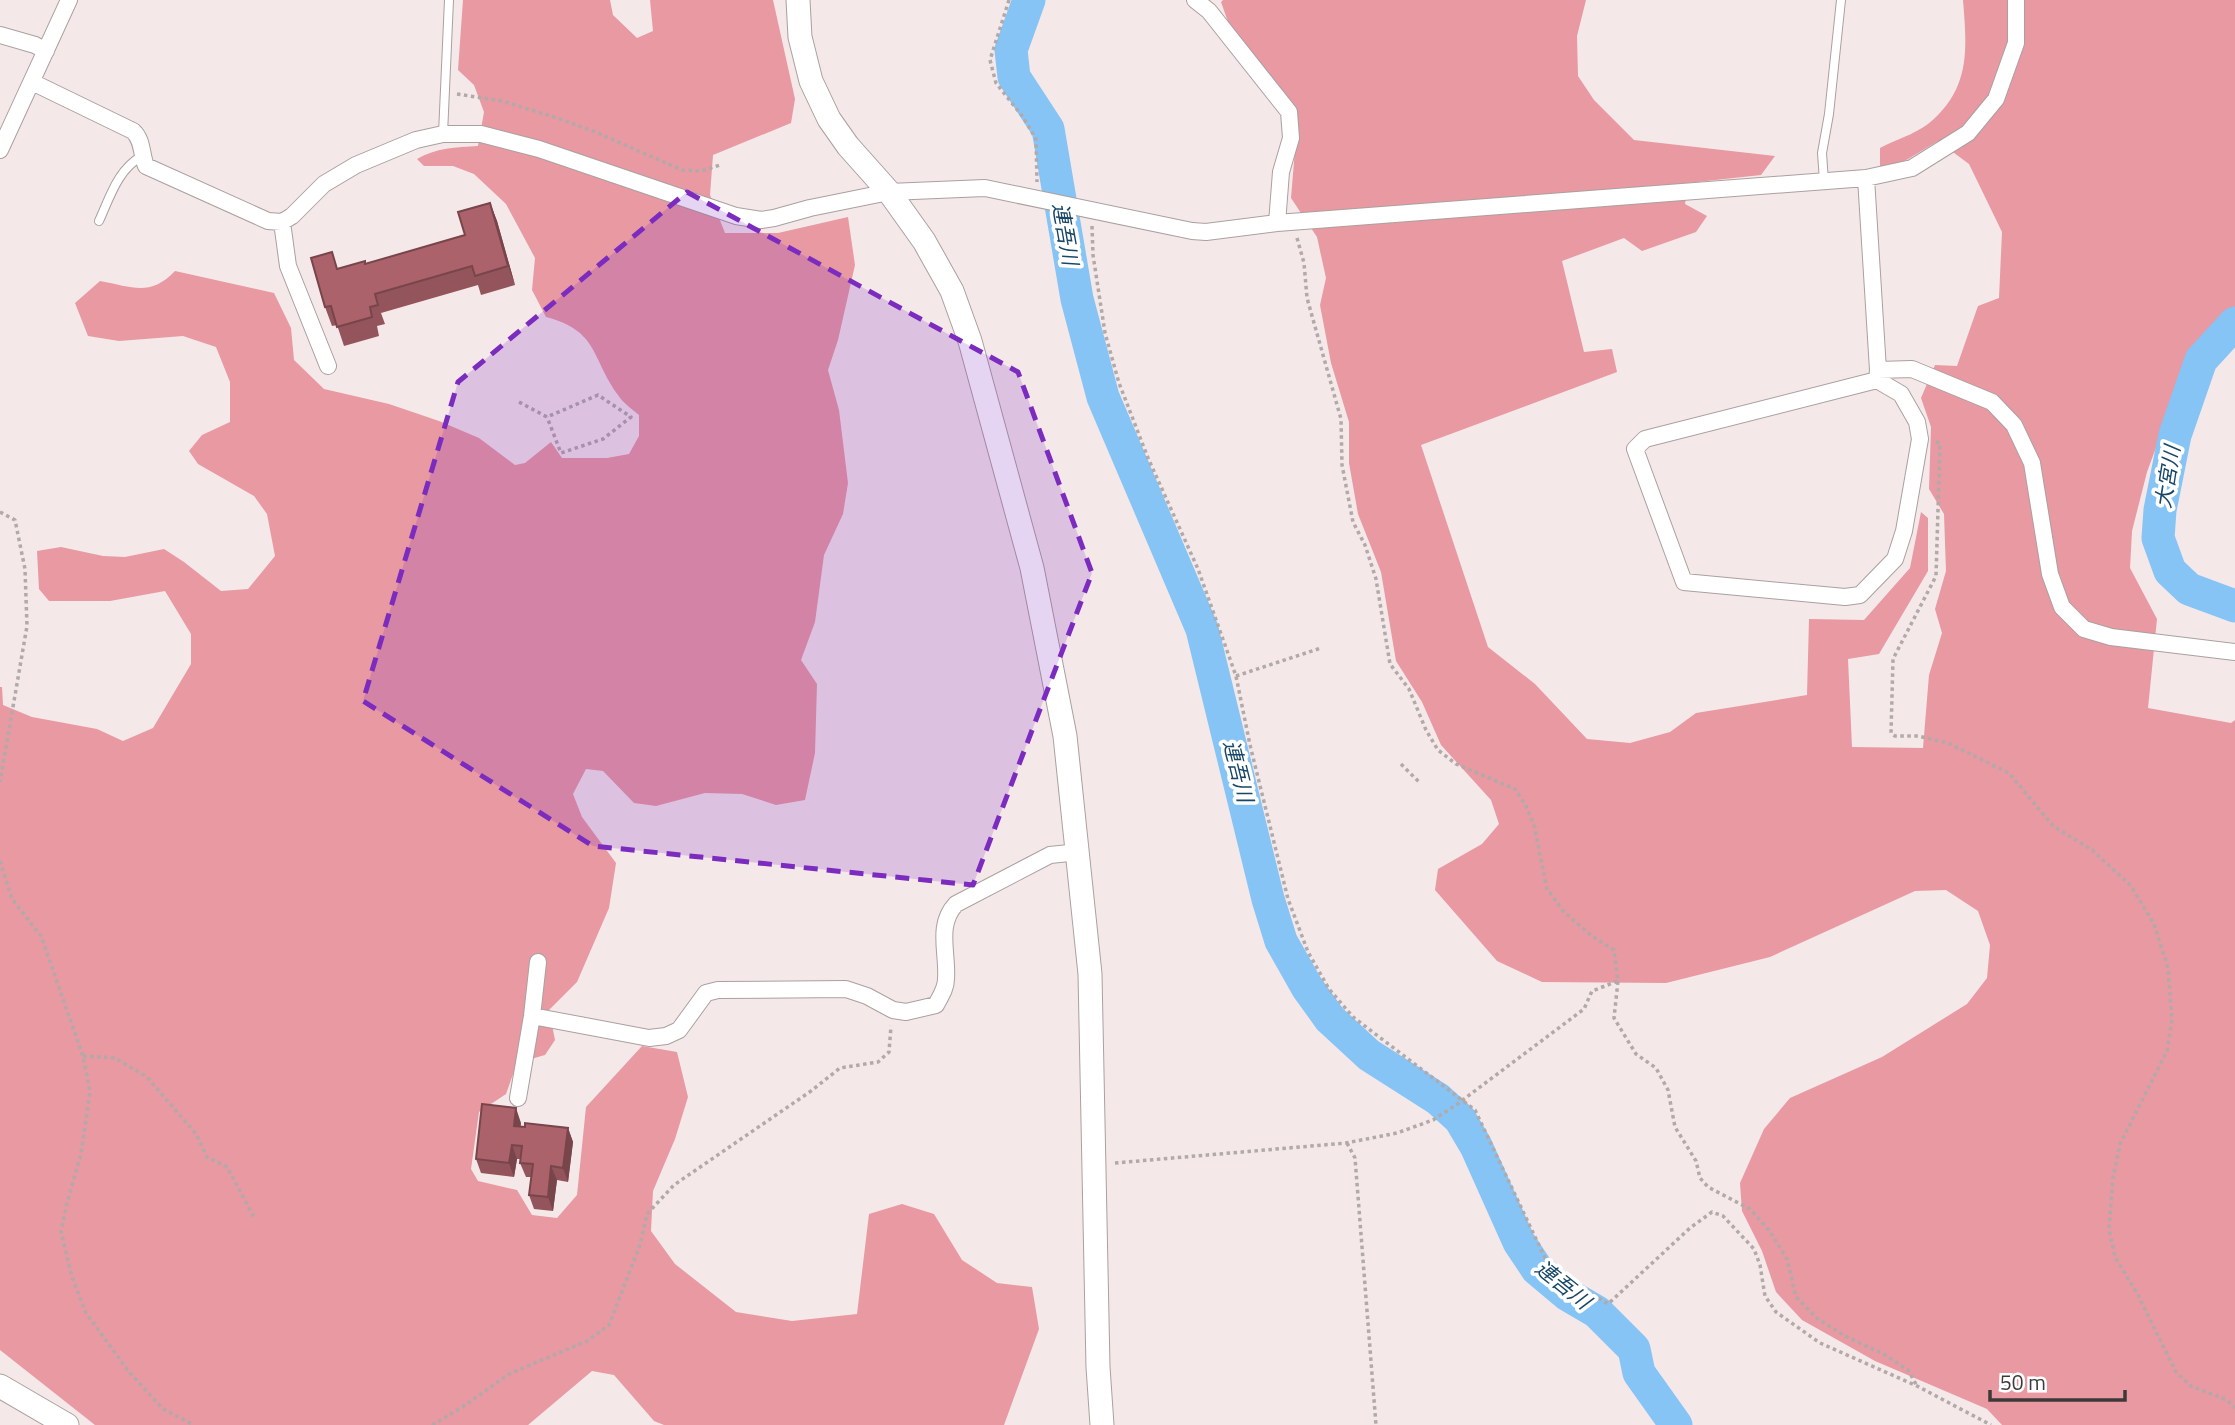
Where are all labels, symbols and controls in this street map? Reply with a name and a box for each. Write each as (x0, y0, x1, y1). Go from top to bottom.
water label: 連吾川 (1045, 200, 1088, 270)
water label: 大宮川 (2146, 441, 2188, 510)
water label: 連吾川 (1216, 736, 1263, 807)
water label: 連吾川 (1529, 1252, 1600, 1318)
scale bar (1990, 1358, 2125, 1402)
text: 50 m (2000, 1366, 2046, 1398)

